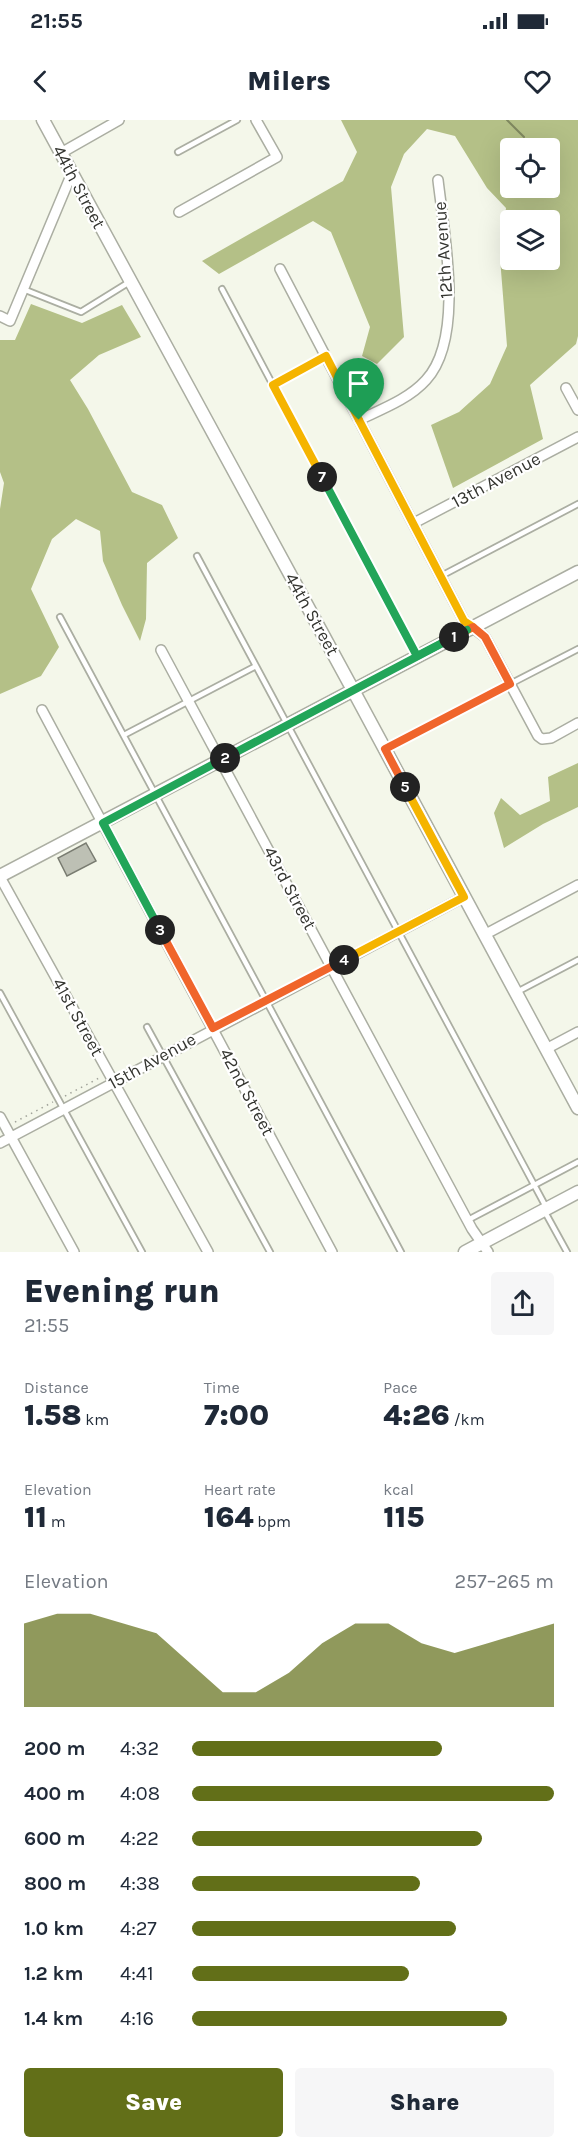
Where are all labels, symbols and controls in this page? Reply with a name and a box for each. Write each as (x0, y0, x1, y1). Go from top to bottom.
text: 21:55 (30, 8, 83, 34)
icon: back (24, 65, 57, 98)
text: Milers (247, 65, 331, 97)
icon: heart (521, 65, 554, 98)
map controls (500, 138, 560, 270)
button: locate (500, 138, 560, 198)
street label: 44th Street (48, 141, 110, 233)
street label: 12th Avenue (429, 201, 457, 299)
button: layers (500, 210, 560, 270)
pin (333, 358, 384, 420)
icon: arrive (342, 367, 375, 400)
street label: 13th Avenue (448, 447, 544, 513)
pin: 7 (307, 462, 337, 492)
text: 7 (318, 467, 326, 486)
street label: 44th Street (280, 569, 344, 660)
pin: 1 (439, 622, 469, 652)
text: 1 (451, 627, 457, 646)
pin: 2 (210, 743, 240, 773)
text: 2 (220, 748, 230, 767)
pin: 5 (390, 772, 420, 802)
text: 5 (400, 777, 410, 796)
street label: 43rd Street (259, 842, 321, 934)
pin: 3 (145, 915, 175, 945)
text: 3 (155, 920, 165, 939)
pin: 4 (329, 945, 359, 975)
text: 4 (339, 950, 349, 969)
street label: 41st Street (48, 974, 109, 1060)
street label: 15th Avenue (104, 1028, 200, 1094)
street label: 42nd Street (215, 1045, 279, 1140)
text: Evening run (24, 1272, 220, 1310)
button: share (491, 1272, 554, 1335)
text: 21:55 (24, 1314, 69, 1337)
text: Distance (24, 1378, 89, 1397)
text: Time (204, 1378, 240, 1397)
text: Pace (383, 1378, 417, 1397)
text: 1.58 (24, 1397, 82, 1433)
text: 7:00 (204, 1397, 269, 1433)
text: 4:26 (383, 1397, 450, 1433)
text: km (82, 1410, 109, 1429)
text: /km (450, 1410, 485, 1429)
text: Elevation (24, 1480, 92, 1499)
text: Heart rate (204, 1480, 276, 1499)
text: kcal (383, 1480, 414, 1499)
text: 11 (24, 1499, 47, 1535)
text: 164 (204, 1499, 253, 1535)
text: 115 (383, 1499, 424, 1535)
text: m (47, 1512, 66, 1531)
text: bpm (253, 1512, 291, 1531)
text: Elevation (24, 1570, 109, 1593)
text: 257–265 m (454, 1570, 554, 1593)
text: 200 m (24, 1737, 85, 1760)
text: 4:32 (120, 1737, 159, 1760)
text: 400 m (24, 1782, 85, 1805)
text: 4:08 (120, 1782, 160, 1805)
text: 600 m (24, 1827, 85, 1850)
text: 4:22 (120, 1827, 159, 1850)
text: 800 m (24, 1872, 86, 1895)
text: 4:38 (120, 1872, 160, 1895)
text: 1.0 km (24, 1917, 84, 1940)
text: 4:27 (120, 1917, 157, 1940)
text: 1.2 km (24, 1962, 83, 1985)
text: 4:41 (120, 1962, 154, 1985)
text: 1.4 km (24, 2007, 83, 2030)
text: 4:16 (120, 2007, 154, 2030)
button: Save (24, 2068, 283, 2137)
button: Share (295, 2068, 554, 2137)

